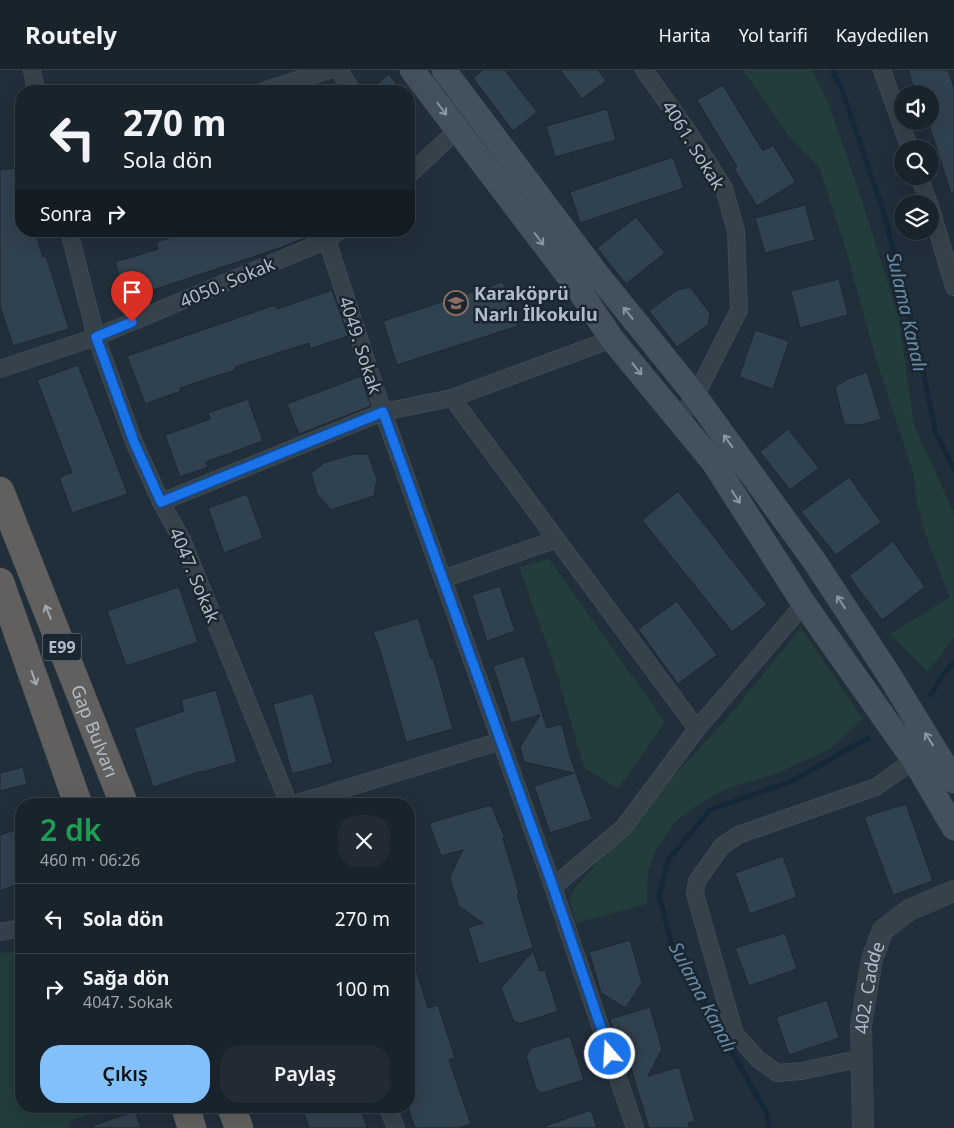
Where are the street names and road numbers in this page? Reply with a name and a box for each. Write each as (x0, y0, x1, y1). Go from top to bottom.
street label: 4061. Sokak (657, 96, 731, 194)
street label: 4050. Sokak (176, 251, 278, 313)
street label: 4049. Sokak (334, 293, 388, 397)
street label: 4047. Sokak (164, 524, 226, 626)
road number: E99 (43, 634, 81, 660)
street label: Gap Bulvarı (66, 681, 124, 781)
street label: 402. Cadde (849, 938, 890, 1034)

